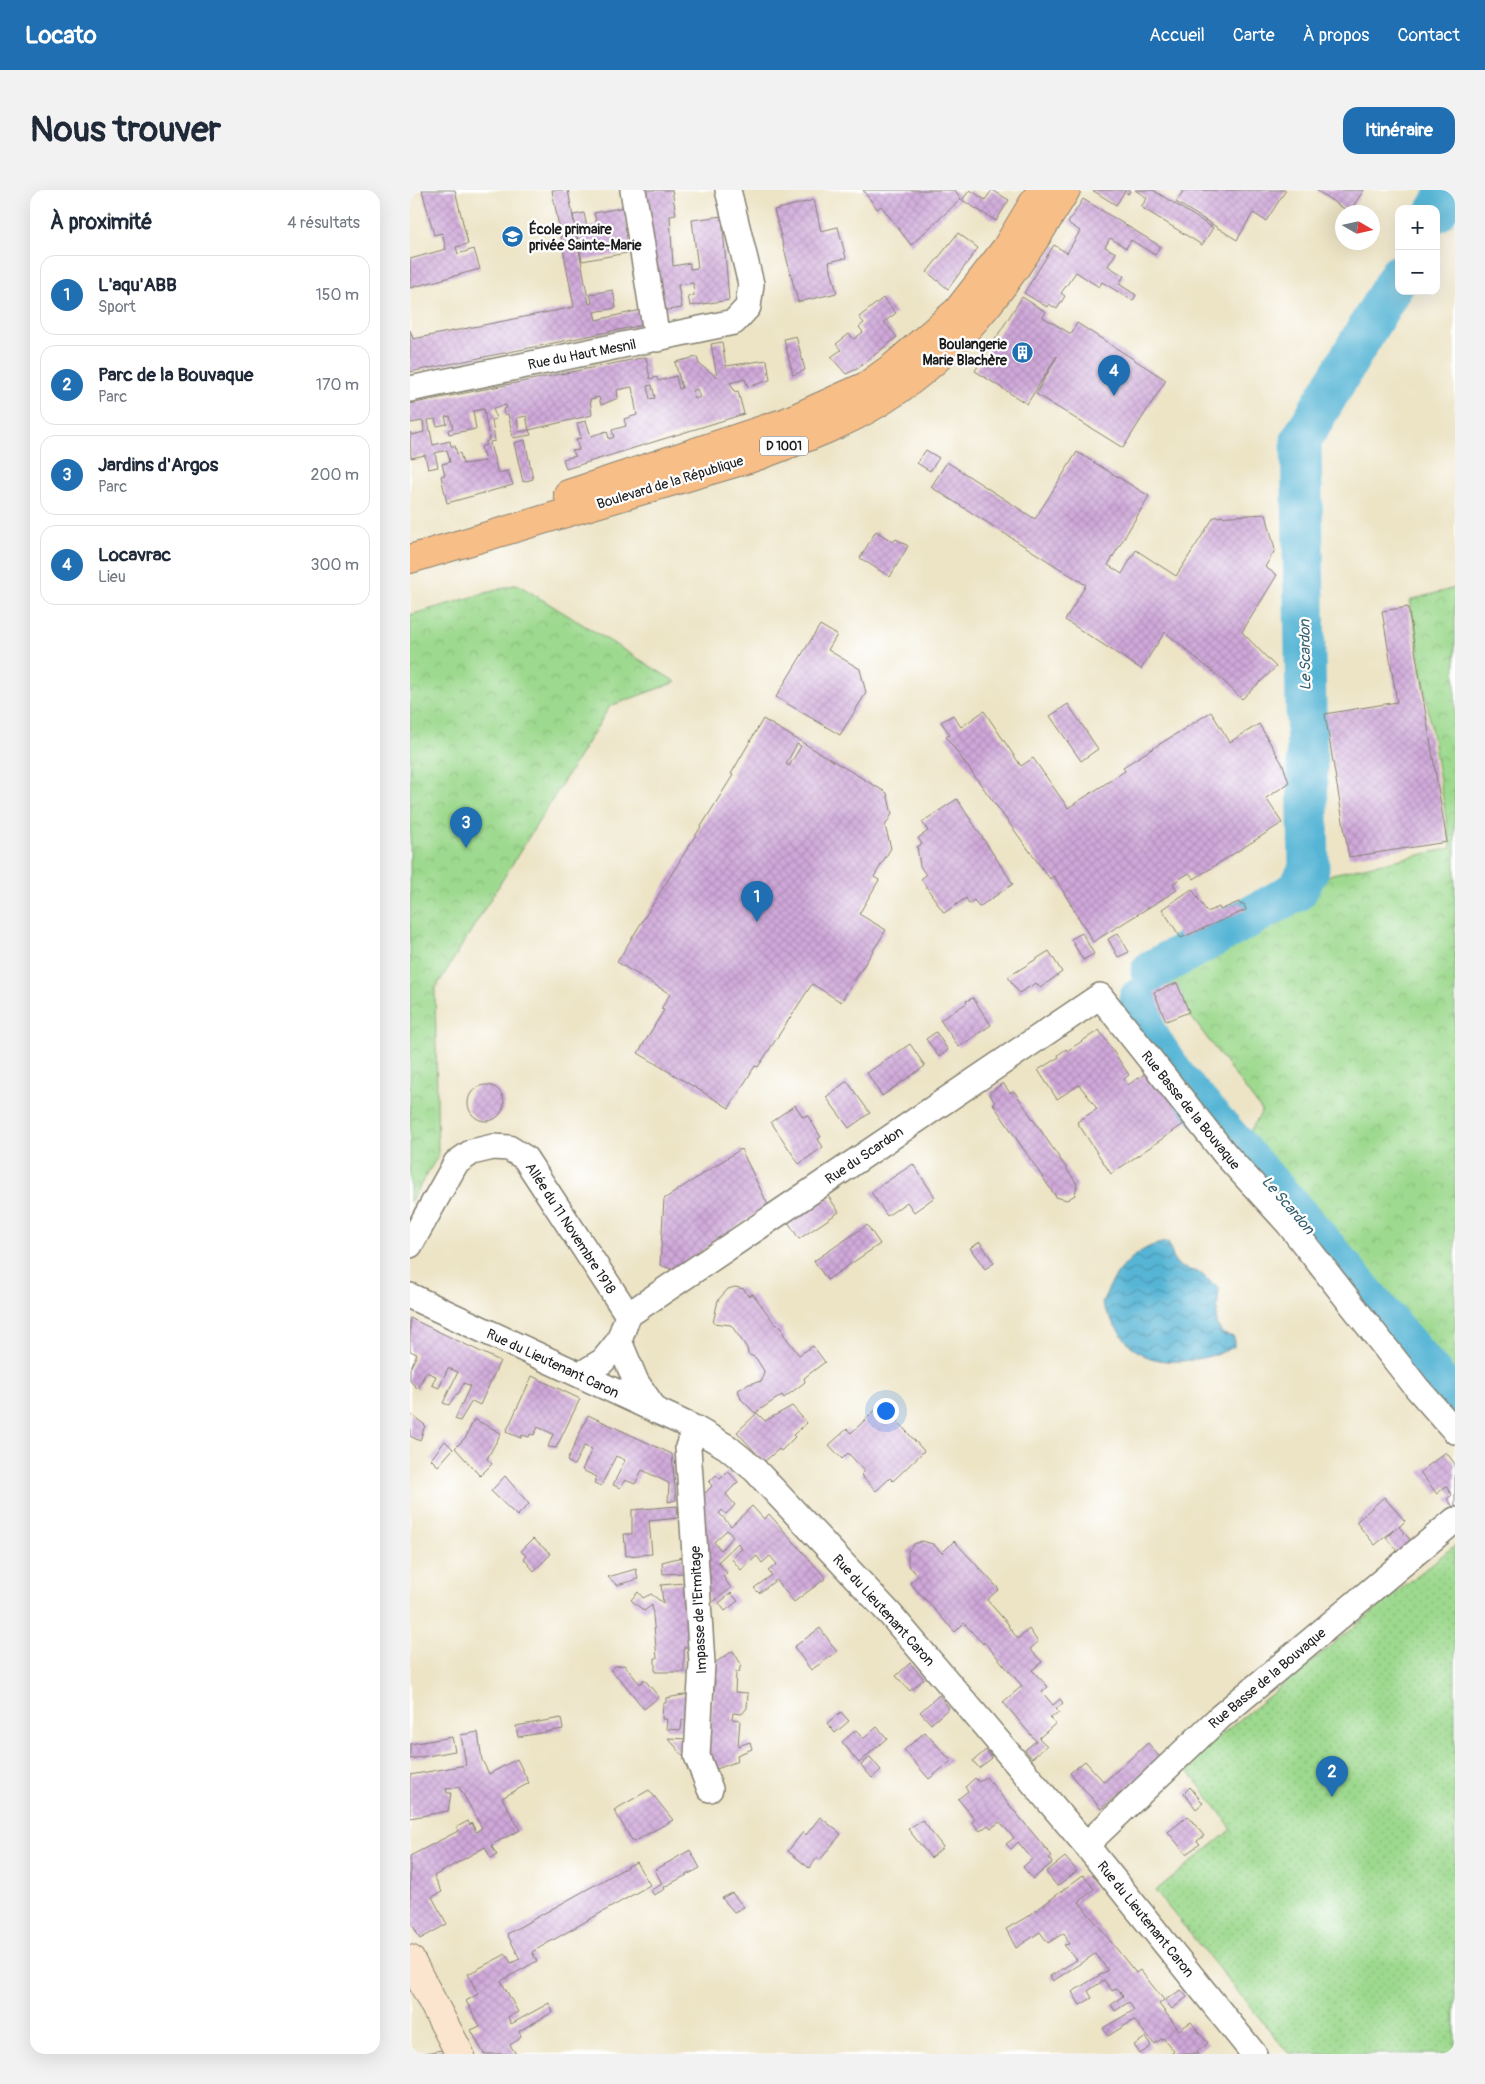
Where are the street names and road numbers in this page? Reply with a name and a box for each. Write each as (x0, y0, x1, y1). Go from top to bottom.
street label: Rue du Haut Mesnil (527, 336, 638, 373)
road number: D 1001 (760, 437, 808, 456)
street label: Boulevard de la République (595, 452, 746, 513)
street label: Rue Basse de la Bouvaque (1138, 1048, 1244, 1173)
street label: Rue du Scardon (822, 1123, 907, 1188)
street label: Allée du 11 Novembre 1918 (522, 1159, 619, 1297)
street label: Rue du Lieutenant Caron (484, 1325, 622, 1402)
street label: Impasse de l'Ermitage (687, 1545, 710, 1674)
street label: Rue du Lieutenant Caron (829, 1551, 938, 1670)
street label: Rue Basse de la Bouvaque (1205, 1624, 1329, 1732)
street label: Rue du Lieutenant Caron (1094, 1858, 1198, 1981)

